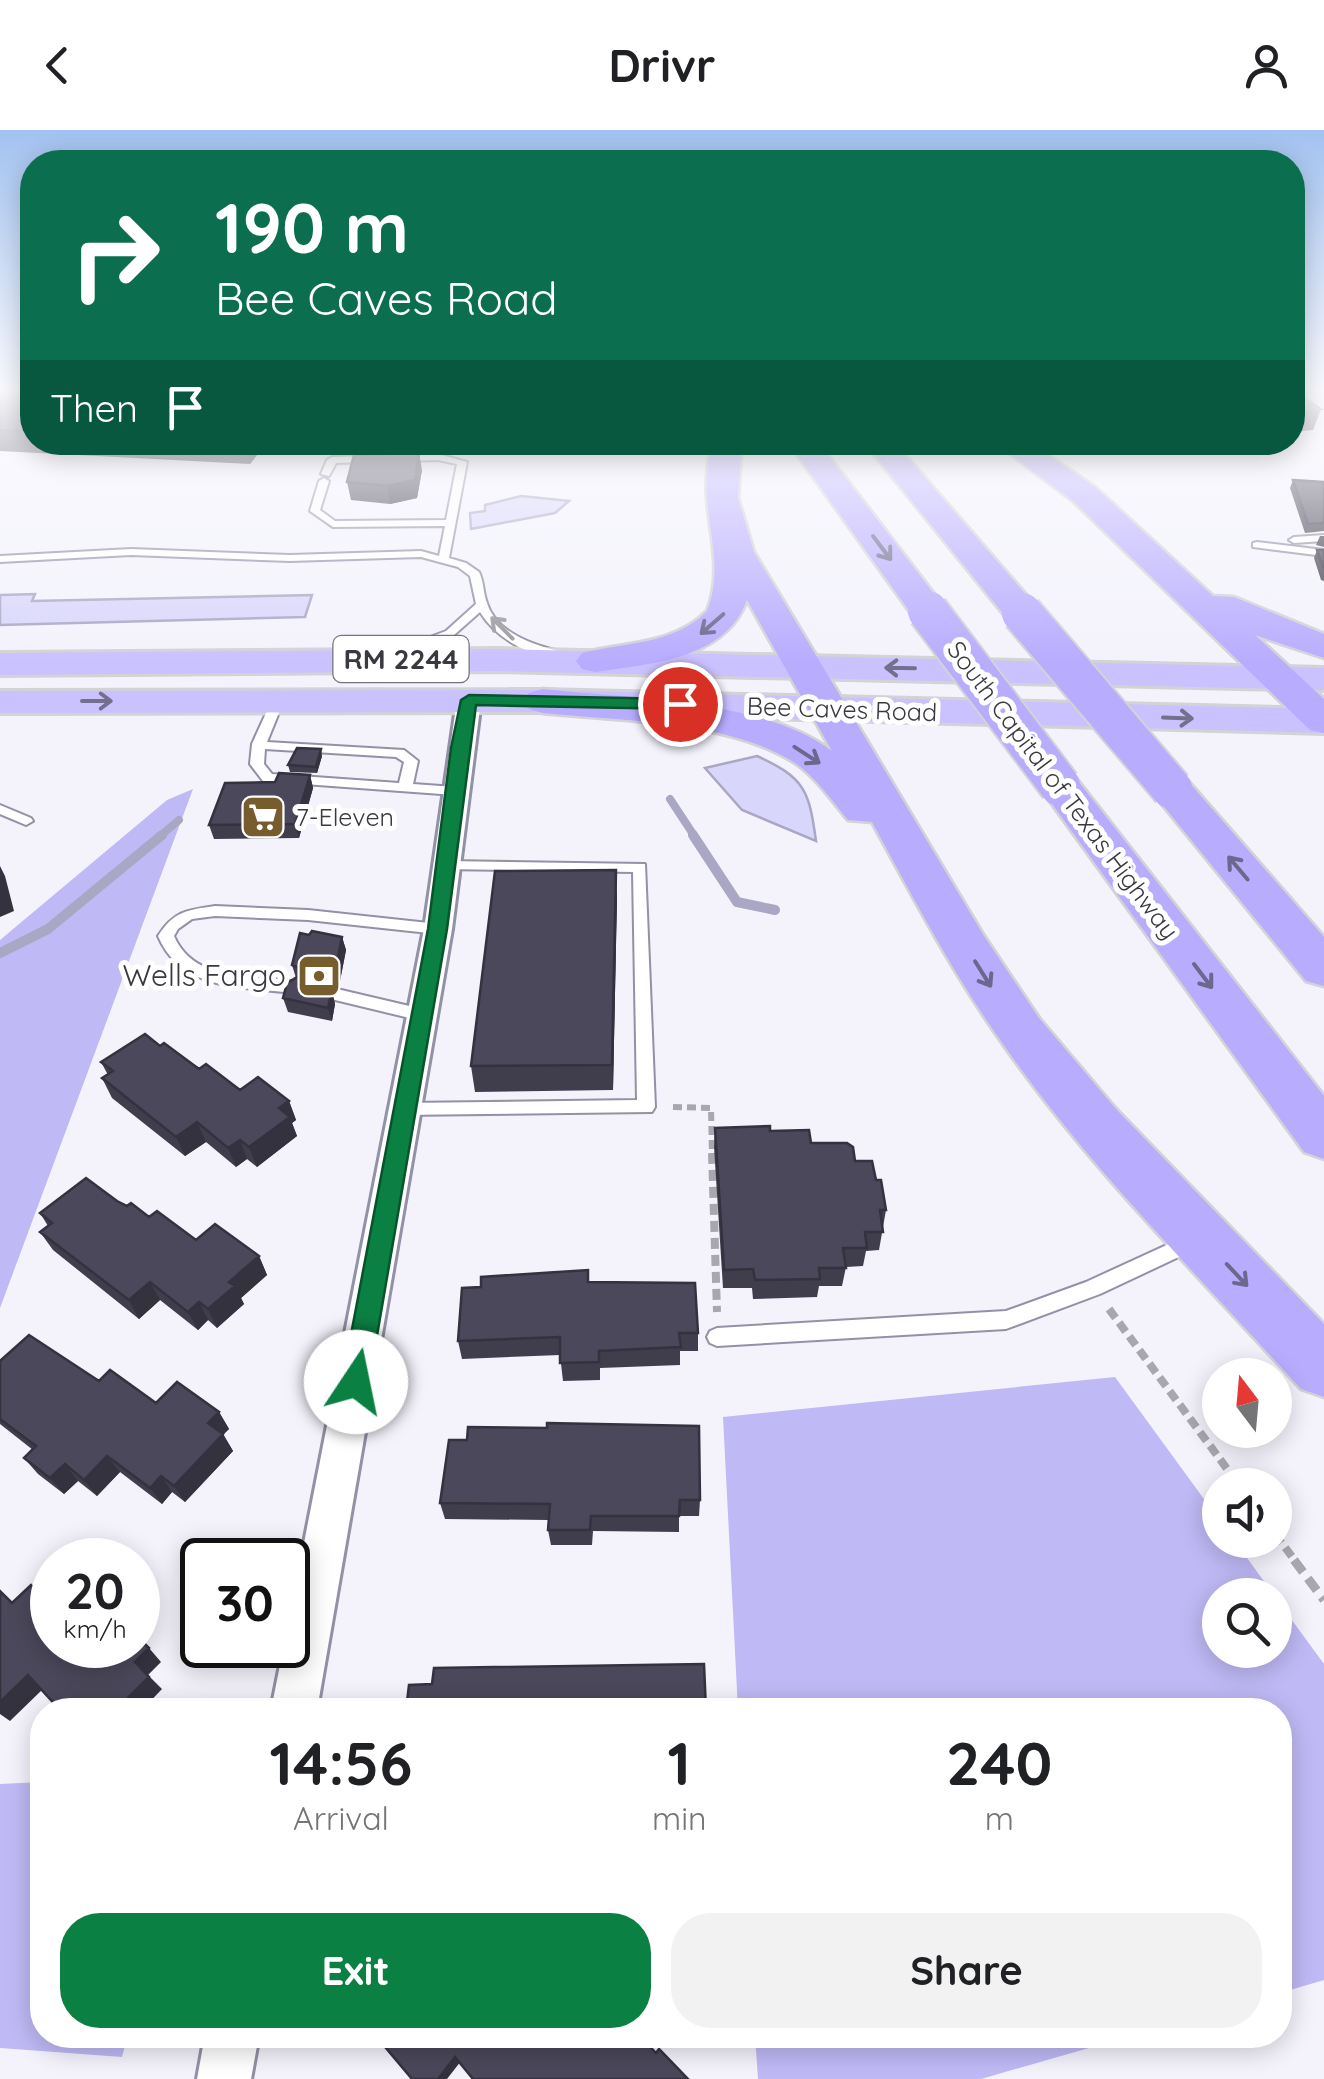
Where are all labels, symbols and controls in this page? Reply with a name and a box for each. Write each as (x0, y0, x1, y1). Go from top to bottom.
text: Drivr (608, 37, 716, 93)
icon: back (30, 38, 85, 93)
icon: person (1239, 38, 1294, 93)
text: 190 m (215, 183, 409, 271)
icon: right (50, 190, 180, 320)
text: Bee Caves Road (215, 270, 558, 326)
icon: arrive (158, 380, 213, 435)
text: Then (50, 384, 138, 432)
one-way arrow (871, 534, 892, 561)
one-way arrow (700, 612, 726, 634)
one-way arrow (491, 616, 515, 640)
street label: South Capital of Texas Highway (941, 635, 1186, 945)
road number: RM 2244 (334, 636, 468, 682)
one-way arrow (884, 659, 916, 678)
pin (638, 662, 723, 747)
icon: arrive (653, 677, 708, 732)
street label: Bee Caves Road (746, 690, 938, 727)
one-way arrow (80, 692, 113, 710)
one-way arrow (1162, 708, 1194, 727)
one-way arrow (793, 744, 821, 765)
supermarket icon: 7-Eleven (240, 794, 286, 840)
place label: 7-Eleven (296, 801, 394, 832)
one-way arrow (1228, 855, 1250, 881)
bank icon: Wells Fargo (296, 953, 342, 999)
place label: Wells Fargo (123, 956, 286, 994)
one-way arrow (973, 959, 993, 988)
one-way arrow (1192, 962, 1213, 989)
one-way arrow (1225, 1263, 1249, 1287)
position arrow (304, 1330, 408, 1434)
north arrow (1202, 1358, 1292, 1448)
map controls (1202, 1358, 1292, 1668)
button: sound (1202, 1468, 1292, 1558)
speed limit sign: 30 (180, 1538, 310, 1668)
text: 20 (65, 1559, 125, 1622)
button: search (1202, 1578, 1292, 1668)
text: km/h (63, 1613, 127, 1644)
text: 14:56 (270, 1725, 412, 1800)
text: 1 (668, 1725, 691, 1800)
text: 240 (946, 1725, 1052, 1800)
text: Arrival (293, 1798, 389, 1838)
text: min (652, 1798, 707, 1838)
text: m (985, 1798, 1014, 1838)
button: Exit (60, 1913, 651, 2028)
button: Share (671, 1913, 1262, 2028)

